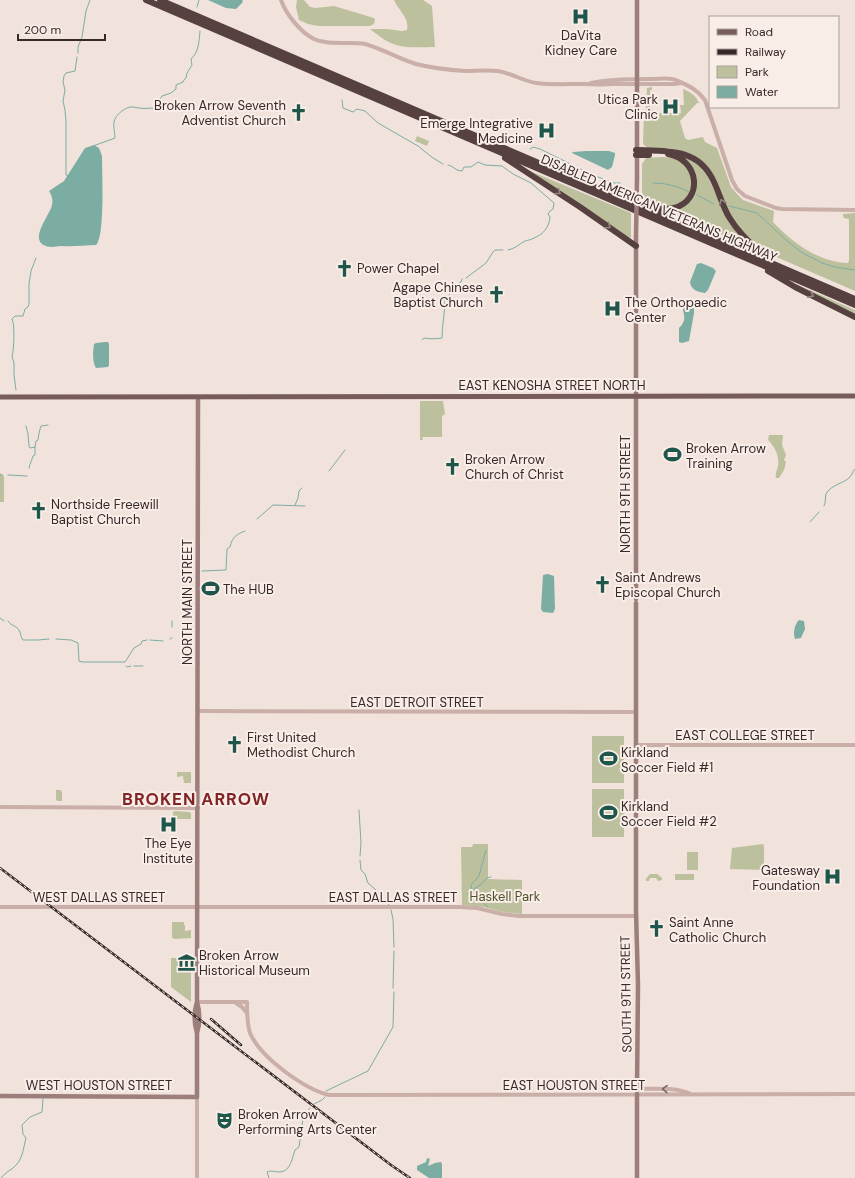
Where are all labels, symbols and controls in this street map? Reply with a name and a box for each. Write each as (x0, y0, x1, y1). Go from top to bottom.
hospital icon: DaVita Kidney Care (571, 6, 591, 26)
scale bar (18, 16, 105, 42)
legend (709, 16, 839, 108)
text: 200 m (24, 22, 61, 38)
text: Road (745, 24, 773, 40)
place label: DaVita Kidney Care (545, 27, 617, 59)
text: Railway (745, 44, 786, 60)
text: Park (745, 64, 769, 80)
text: Water (745, 84, 779, 100)
place label: Utica Park Clinic (598, 91, 658, 123)
hospital icon: Utica Park Clinic (661, 96, 681, 116)
place label: Broken Arrow Seventh Adventist Church (154, 97, 286, 129)
church icon: Broken Arrow Seventh Adventist Church (289, 102, 309, 122)
place label: Emerge Integrative Medicine (420, 115, 533, 147)
hospital icon: Emerge Integrative Medicine (536, 120, 556, 140)
street label: DISABLED AMERICAN VETERANS HIGHWAY (538, 150, 780, 266)
one-way arrow (554, 187, 561, 195)
one-way arrow (719, 199, 727, 206)
one-way arrow (604, 221, 611, 228)
church icon: Power Chapel (334, 258, 354, 278)
place label: Power Chapel (357, 260, 439, 277)
place label: Agape Chinese Baptist Church (392, 279, 483, 311)
church icon: Agape Chinese Baptist Church (486, 284, 506, 304)
one-way arrow (807, 290, 815, 298)
place label: The Orthopaedic Center (625, 294, 727, 326)
hospital icon: The Orthopaedic Center (602, 299, 622, 319)
street label: EAST KENOSHA STREET NORTH (458, 377, 646, 394)
street label: NORTH 9TH STREET (617, 435, 634, 553)
place label: Broken Arrow Training (686, 440, 766, 472)
sports icon: Broken Arrow Training (663, 445, 683, 465)
place label: Broken Arrow Church of Christ (465, 451, 564, 483)
church icon: Broken Arrow Church of Christ (442, 456, 462, 476)
place label: Northside Freewill Baptist Church (51, 496, 159, 528)
church icon: Northside Freewill Baptist Church (28, 501, 48, 521)
street label: NORTH MAIN STREET (179, 539, 196, 665)
place label: Saint Andrews Episcopal Church (615, 569, 721, 601)
church icon: Saint Andrews Episcopal Church (592, 574, 612, 594)
sports icon: The HUB (200, 579, 220, 599)
place label: The HUB (223, 581, 274, 598)
street label: EAST DETROIT STREET (350, 694, 484, 711)
street label: EAST COLLEGE STREET (675, 727, 815, 744)
place label: First United Methodist Church (247, 729, 355, 761)
church icon: First United Methodist Church (224, 734, 244, 754)
place label: Kirkland Soccer Field #1 (621, 744, 713, 776)
sports icon: Kirkland Soccer Field #1 (598, 749, 618, 769)
district label: BROKEN ARROW (122, 788, 270, 810)
place label: Kirkland Soccer Field #2 (621, 798, 717, 830)
sports icon: Kirkland Soccer Field #2 (598, 803, 618, 823)
hospital icon: The Eye Institute (158, 814, 178, 834)
place label: The Eye Institute (143, 835, 193, 867)
place label: Gatesway Foundation (752, 862, 820, 894)
hospital icon: Gatesway Foundation (823, 867, 843, 887)
park label: Haskell Park (470, 888, 541, 905)
street label: WEST DALLAS STREET (33, 889, 165, 906)
street label: EAST DALLAS STREET (329, 889, 457, 906)
place label: Saint Anne Catholic Church (669, 914, 766, 946)
church icon: Saint Anne Catholic Church (646, 919, 666, 939)
street label: SOUTH 9TH STREET (616, 935, 636, 1053)
place label: Broken Arrow Historical Museum (199, 947, 310, 979)
museum icon: Broken Arrow Historical Museum (176, 952, 196, 972)
street label: WEST HOUSTON STREET (26, 1077, 172, 1094)
street label: EAST HOUSTON STREET (503, 1077, 645, 1094)
one-way arrow (662, 1085, 668, 1093)
place label: Broken Arrow Performing Arts Center (238, 1106, 377, 1138)
theatre icon: Broken Arrow Performing Arts Center (215, 1111, 235, 1131)

